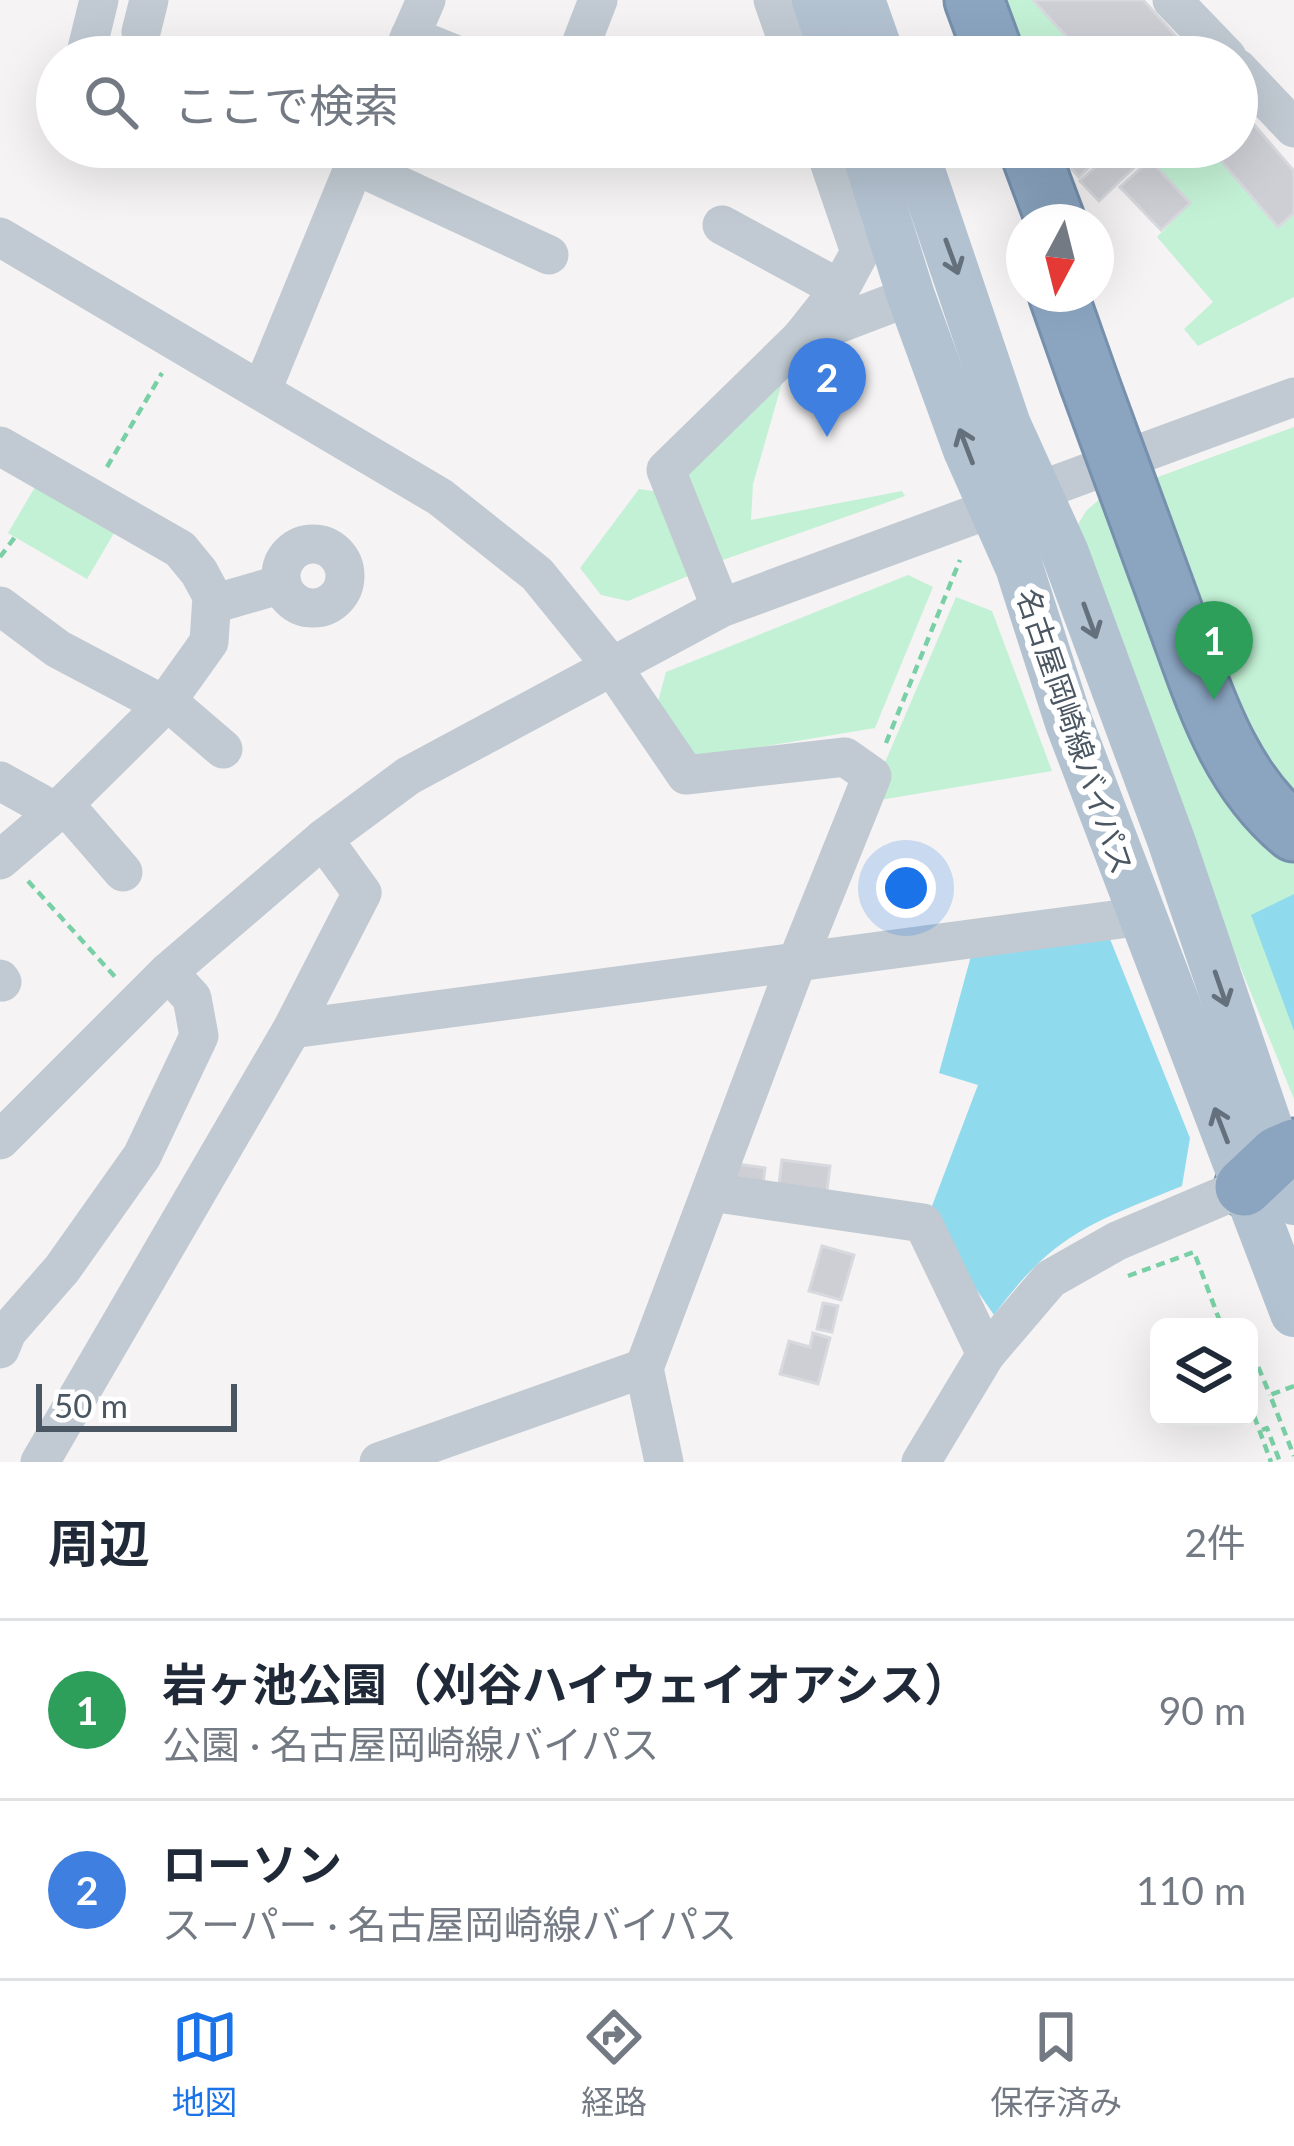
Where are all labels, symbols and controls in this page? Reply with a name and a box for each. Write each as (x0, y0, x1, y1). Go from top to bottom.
search box (36, 36, 1258, 168)
icon: search (78, 69, 144, 135)
text: ここで検索 (174, 78, 399, 132)
north arrow (1006, 204, 1114, 312)
one-way arrow (943, 238, 964, 275)
pin: 2 (788, 338, 866, 437)
one-way arrow (953, 429, 975, 466)
street label: 名古屋岡崎線バイパス (1010, 584, 1142, 878)
pin: 1 (1175, 601, 1253, 700)
one-way arrow (1081, 602, 1103, 639)
your location (876, 858, 936, 918)
one-way arrow (1212, 969, 1234, 1007)
one-way arrow (1208, 1108, 1230, 1145)
map controls (1150, 1318, 1258, 1426)
button: layers (1150, 1318, 1258, 1426)
scale bar (36, 1378, 237, 1431)
text: 50 m (54, 1385, 128, 1425)
text: 周辺 (48, 1512, 150, 1573)
text: 2件 (1184, 1519, 1246, 1565)
text: 岩ヶ池公園（刈谷ハイウェイオアシス） (162, 1657, 969, 1711)
text: 1 (76, 1687, 98, 1733)
text: 90 m (1159, 1687, 1246, 1733)
text: 公園 · 名古屋岡崎線バイパス (162, 1721, 659, 1767)
text: ローソン (162, 1837, 342, 1891)
text: 2 (76, 1867, 98, 1913)
text: 110 m (1136, 1867, 1246, 1913)
text: スーパー · 名古屋岡崎線バイパス (162, 1901, 737, 1947)
tab: 地図 (172, 2004, 238, 2124)
tab: 経路 (581, 2004, 647, 2124)
tab: 保存済み (990, 2004, 1122, 2124)

